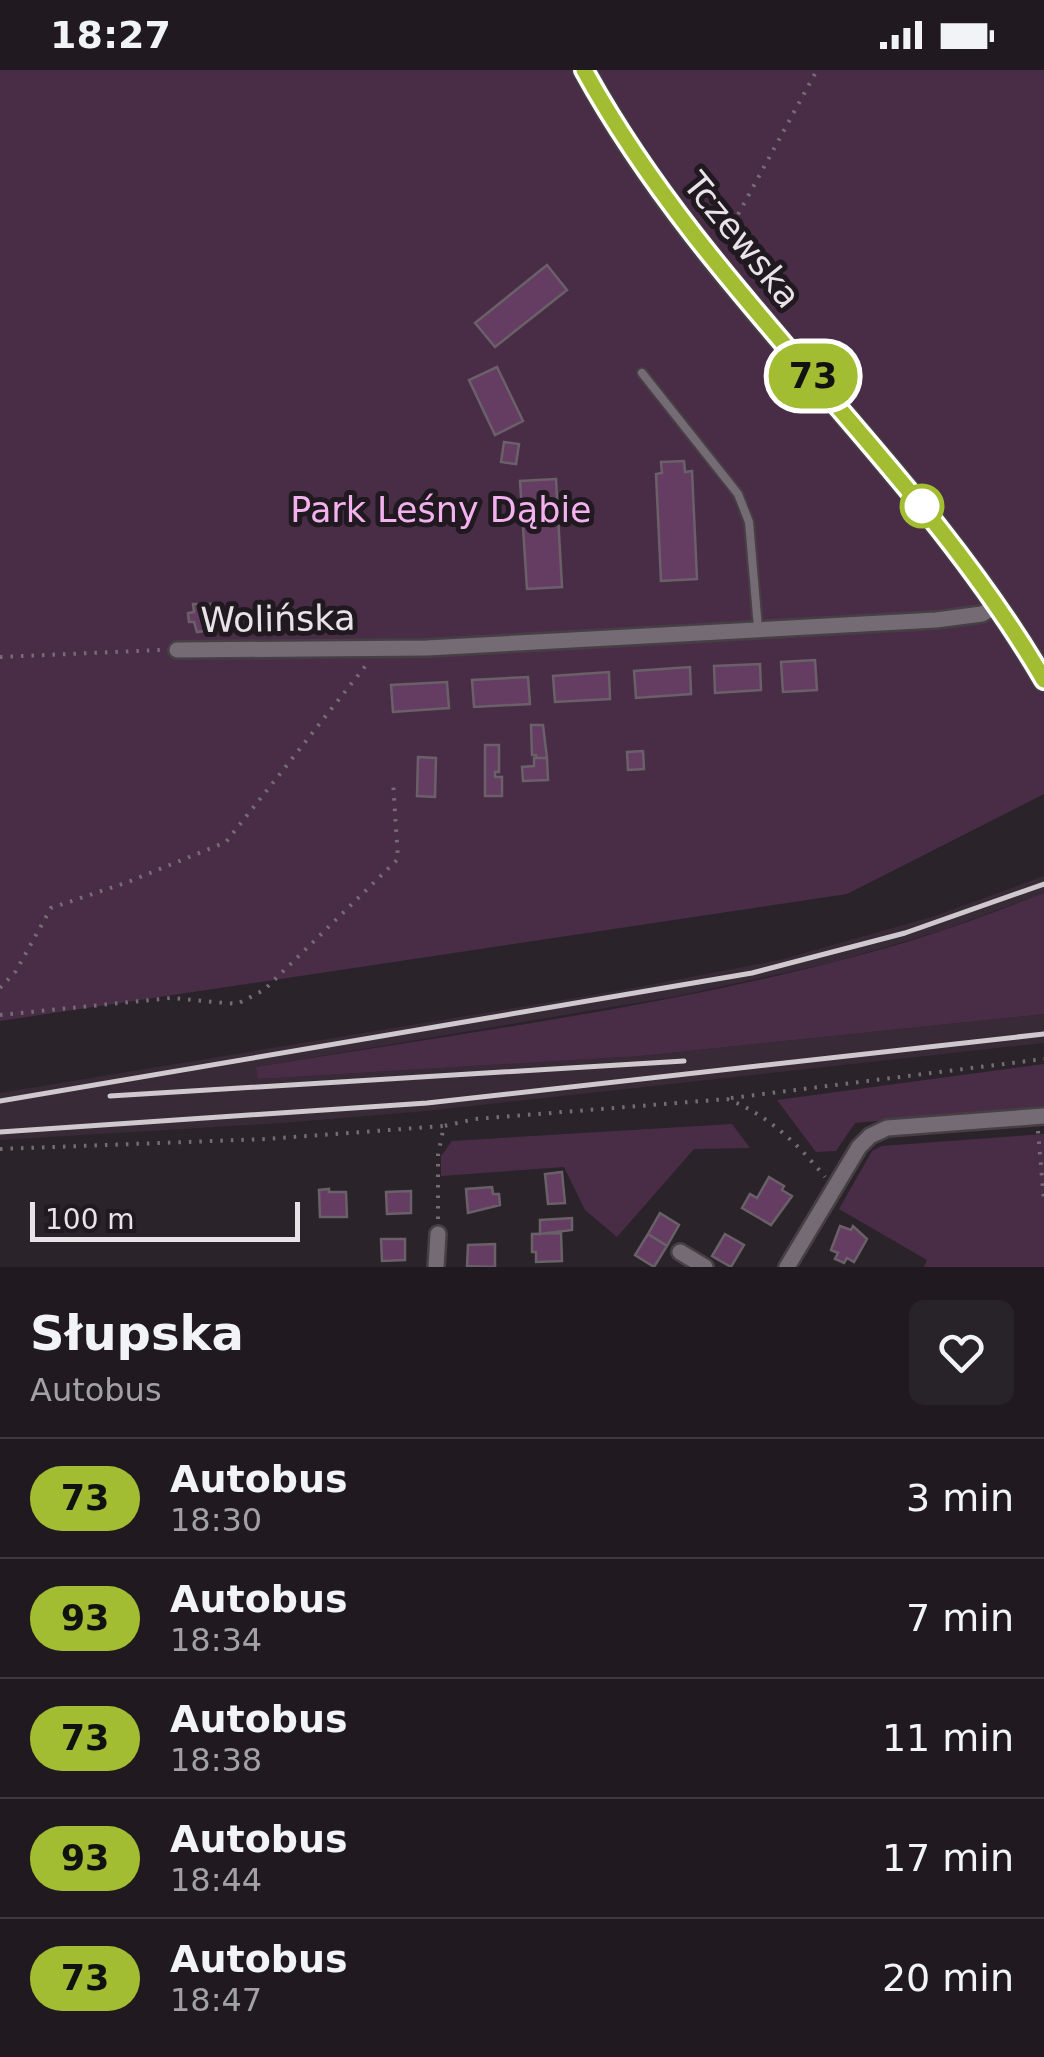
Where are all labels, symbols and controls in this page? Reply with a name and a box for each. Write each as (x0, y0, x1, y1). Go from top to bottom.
text: 18:27 (50, 13, 171, 57)
street label: Tczewska (675, 163, 809, 316)
line badge: 73 (768, 344, 858, 408)
text: 73 (789, 356, 837, 396)
unlabelled marker (901, 485, 943, 527)
park label: Park Leśny Dąbie (290, 490, 592, 530)
street label: Wolińska (200, 598, 356, 640)
scale bar (30, 1197, 300, 1242)
text: 100 m (45, 1203, 135, 1236)
button: heart (909, 1300, 1014, 1405)
text: Słupska (30, 1305, 244, 1361)
text: Autobus (30, 1371, 162, 1409)
text: Autobus (170, 1457, 348, 1501)
text: 3 min (906, 1476, 1014, 1520)
text: 73 (61, 1478, 109, 1518)
text: 18:30 (170, 1501, 262, 1539)
text: Autobus (170, 1577, 348, 1621)
text: 7 min (906, 1596, 1014, 1640)
text: 93 (61, 1598, 109, 1638)
text: 18:34 (170, 1621, 262, 1659)
text: Autobus (170, 1697, 348, 1741)
text: 11 min (882, 1716, 1014, 1760)
text: 73 (61, 1718, 109, 1758)
text: 18:38 (170, 1741, 262, 1779)
text: Autobus (170, 1817, 348, 1861)
text: 17 min (882, 1836, 1014, 1880)
text: 93 (61, 1838, 109, 1878)
text: 18:44 (170, 1861, 262, 1899)
text: Autobus (170, 1937, 348, 1981)
text: 20 min (882, 1956, 1014, 2000)
text: 73 (61, 1958, 109, 1998)
text: 18:47 (170, 1981, 262, 2019)

